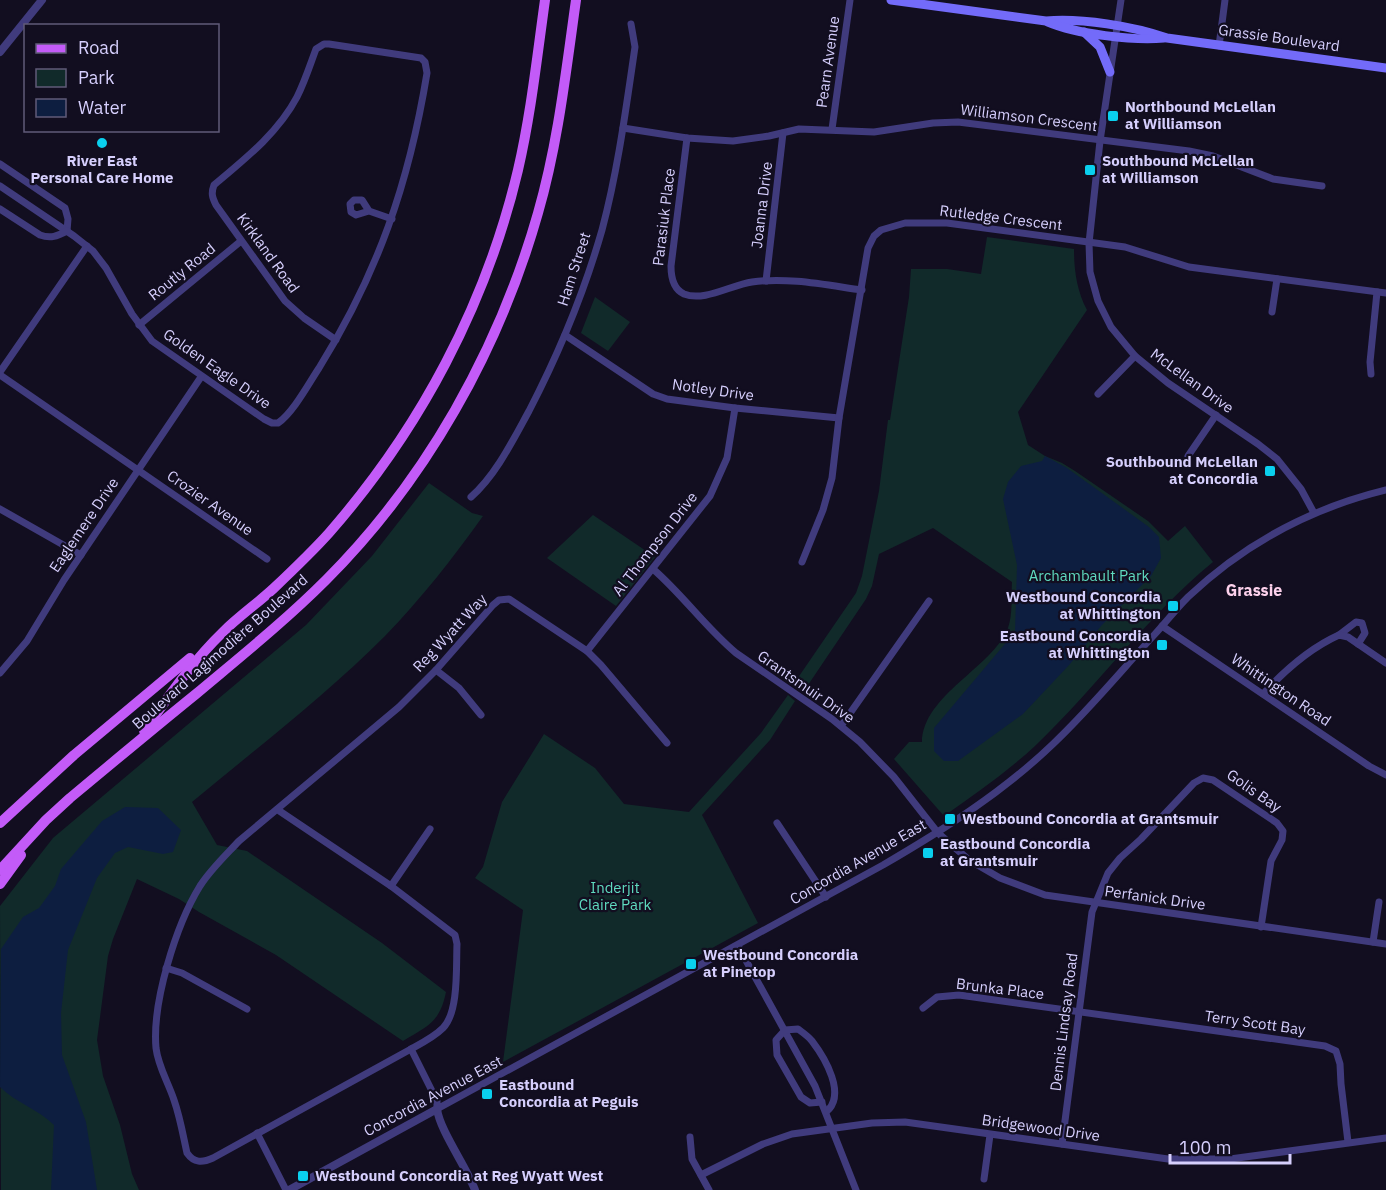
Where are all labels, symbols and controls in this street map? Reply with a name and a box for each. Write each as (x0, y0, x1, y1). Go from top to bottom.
street label: Pearn Avenue (812, 15, 843, 109)
street label: Grassie Boulevard (1217, 20, 1341, 55)
legend (24, 24, 219, 132)
text: Road (78, 36, 119, 59)
text: Park (78, 66, 115, 89)
text: Water (78, 96, 127, 119)
place label: Northbound McLellan at Williamson (1125, 97, 1276, 133)
street label: Williamson Crescent (960, 100, 1099, 135)
marker: Northbound McLellan at Williamson (1106, 109, 1120, 123)
marker: River East Personal Care Home (95, 136, 109, 150)
place label: River East Personal Care Home (30, 151, 174, 187)
place label: Southbound McLellan at Williamson (1102, 151, 1254, 187)
street label: Joanna Drive (747, 160, 776, 250)
marker: Southbound McLellan at Williamson (1083, 163, 1097, 177)
street label: Parasiuk Place (648, 167, 679, 267)
street label: Rutledge Crescent (938, 201, 1064, 234)
street label: Kirkland Road (233, 209, 304, 296)
street label: Ham Street (553, 230, 594, 308)
street label: Routly Road (144, 239, 219, 304)
street label: Golden Eagle Drive (160, 324, 275, 413)
street label: McLellan Drive (1147, 344, 1238, 417)
street label: Notley Drive (671, 374, 755, 405)
place label: Southbound McLellan at Concordia (1106, 452, 1258, 488)
marker: Southbound McLellan at Concordia (1263, 464, 1277, 478)
street label: Crozier Avenue (163, 466, 257, 539)
street label: Eaglemere Drive (45, 474, 122, 576)
street label: Al Thompson Drive (608, 488, 701, 600)
park label: Archambault Park (1029, 566, 1149, 585)
street label: Boulevard Lagimodière Boulevard (128, 570, 311, 733)
district label: Grassie (1226, 580, 1282, 600)
place label: Westbound Concordia at Whittington (1006, 587, 1161, 623)
street label: Reg Wyatt Way (408, 589, 491, 676)
marker: Westbound Concordia at Whittington (1166, 599, 1180, 613)
place label: Eastbound Concordia at Whittington (1000, 626, 1150, 662)
marker: Eastbound Concordia at Whittington (1155, 638, 1169, 652)
street label: Grantsmuir Drive (754, 646, 859, 727)
street label: Whittington Road (1228, 649, 1335, 730)
street label: Golis Bay (1223, 765, 1286, 817)
place label: Westbound Concordia at Grantsmuir (962, 809, 1219, 828)
marker: Westbound Concordia at Grantsmuir (943, 812, 957, 826)
street label: Concordia Avenue East (786, 815, 929, 908)
place label: Eastbound Concordia at Grantsmuir (940, 834, 1091, 870)
marker: Eastbound Concordia at Grantsmuir (921, 846, 935, 860)
park label: Inderjit Claire Park (579, 878, 651, 914)
street label: Perfanick Drive (1103, 881, 1207, 914)
place label: Westbound Concordia at Pinetop (703, 945, 859, 981)
street label: Dennis Lindsay Road (1046, 952, 1081, 1092)
marker: Westbound Concordia at Pinetop (684, 957, 698, 971)
street label: Brunka Place (955, 974, 1045, 1003)
street label: Terry Scott Bay (1203, 1006, 1307, 1039)
street label: Concordia Avenue East (360, 1051, 505, 1140)
place label: Eastbound Concordia at Peguis (499, 1075, 639, 1111)
marker: Eastbound Concordia at Peguis (480, 1087, 494, 1101)
street label: Bridgewood Drive (981, 1110, 1101, 1145)
scale bar (1170, 1127, 1290, 1165)
text: 100 m (1179, 1136, 1231, 1159)
place label: Westbound Concordia at Reg Wyatt West (315, 1166, 603, 1185)
marker: Westbound Concordia at Reg Wyatt West (296, 1169, 310, 1183)

